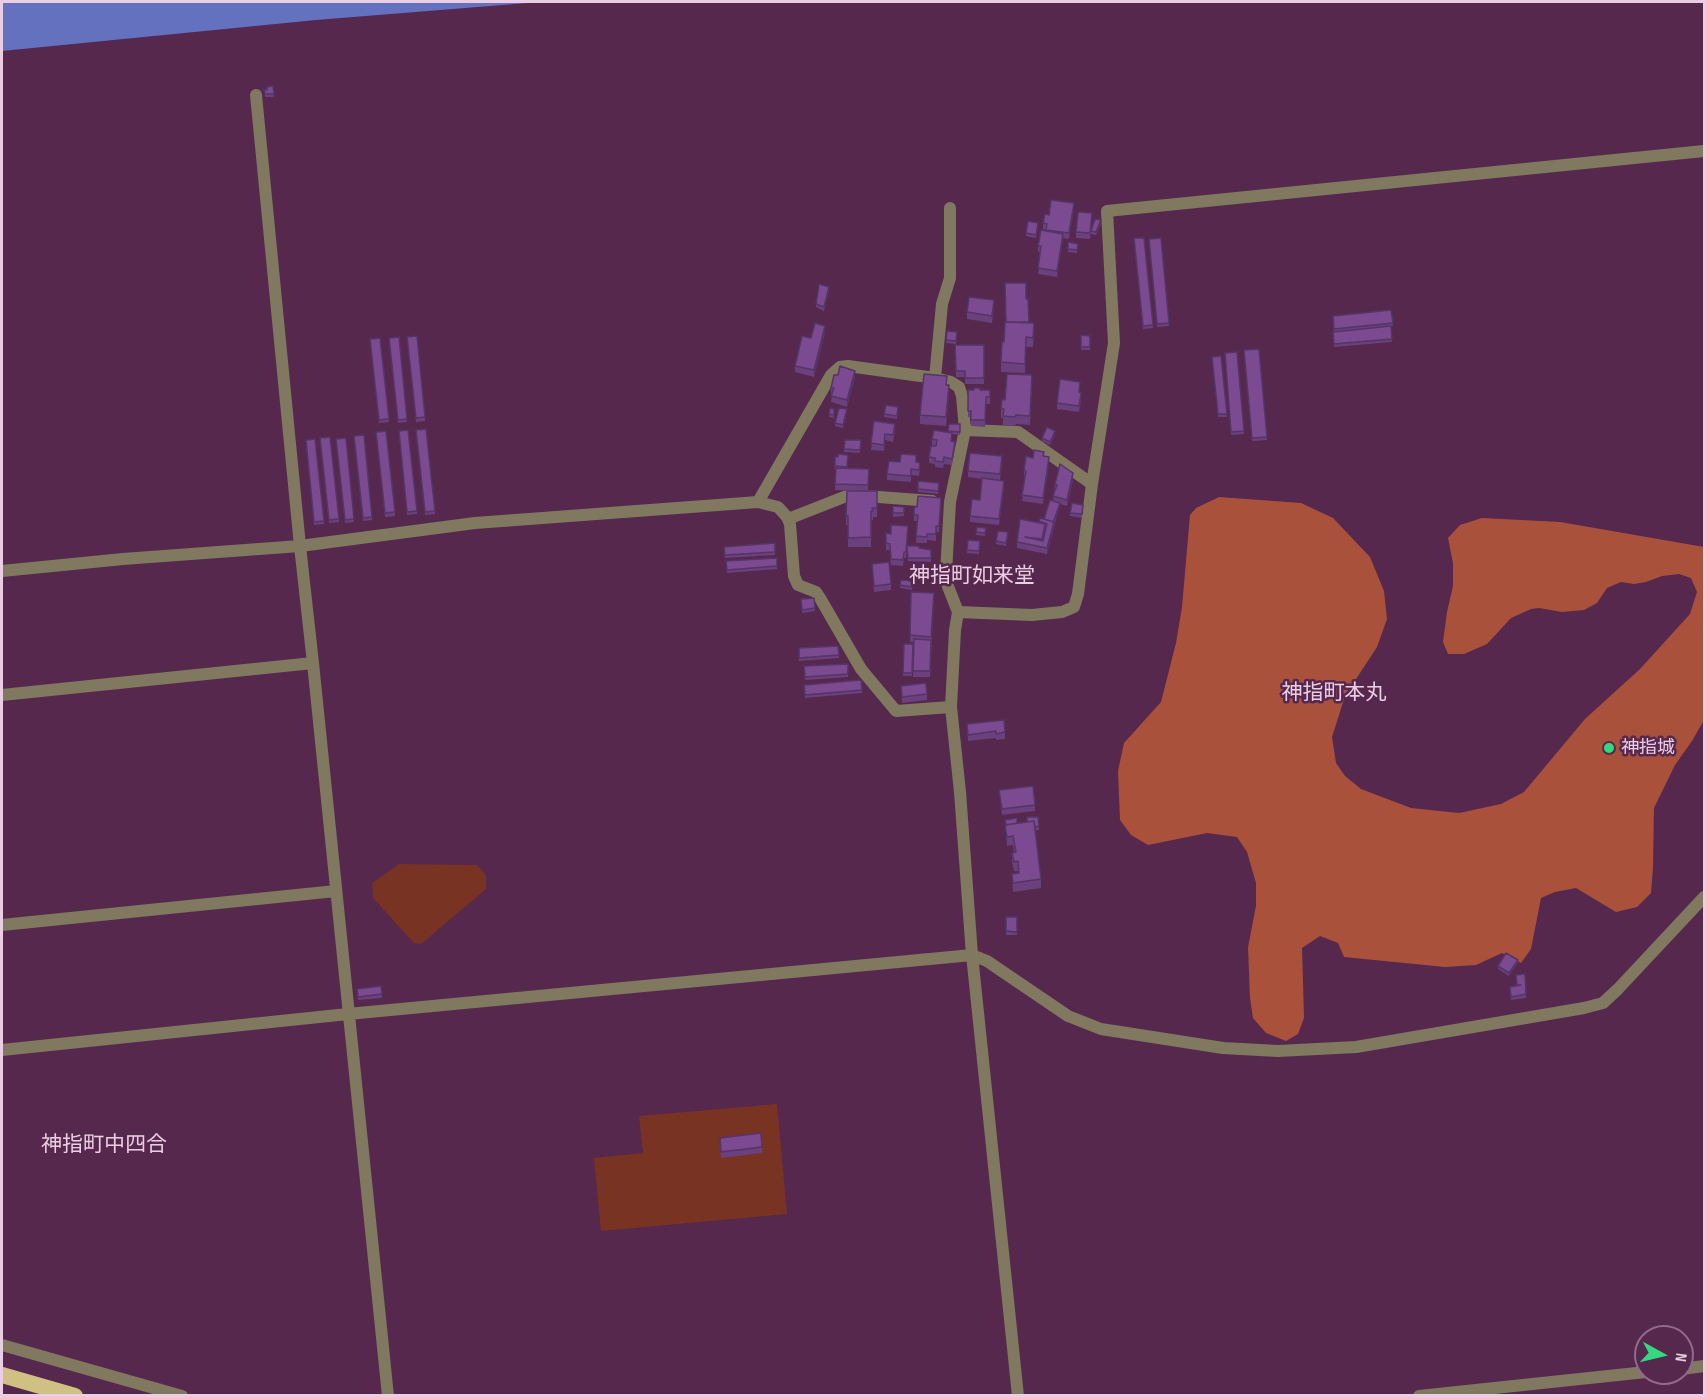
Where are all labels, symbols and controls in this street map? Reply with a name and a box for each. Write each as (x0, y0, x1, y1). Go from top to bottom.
district label: 神指町如来堂 (909, 564, 1035, 590)
district label: 神指町本丸 (1282, 681, 1386, 707)
place label: 神指城 (1621, 737, 1675, 759)
marker: 神指城 (1602, 741, 1616, 755)
district label: 神指町中四合 (41, 1133, 167, 1159)
north arrow (1634, 1325, 1694, 1385)
text: N (1670, 1352, 1690, 1363)

